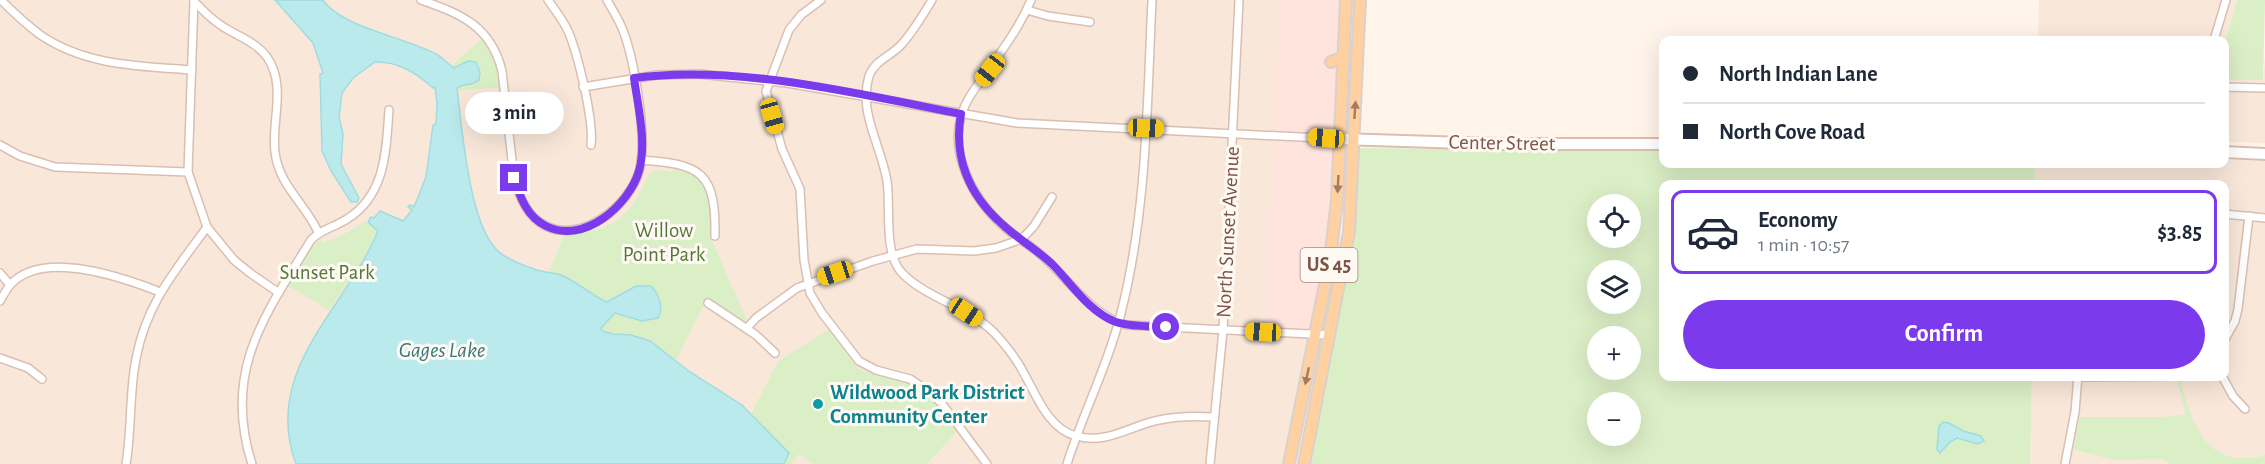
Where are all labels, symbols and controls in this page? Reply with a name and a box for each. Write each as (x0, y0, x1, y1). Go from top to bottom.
car (972, 50, 1008, 90)
text: North Indian Lane (1719, 63, 1878, 85)
callout: 3 min (464, 91, 564, 133)
car (758, 96, 786, 136)
one-way arrow (1351, 101, 1360, 120)
text: 3 min (493, 103, 536, 123)
car (1128, 118, 1164, 138)
text: North Cove Road (1719, 121, 1865, 143)
car (1307, 128, 1345, 148)
street label: Center Street (1448, 132, 1556, 154)
street label: North Sunset Avenue (1213, 146, 1243, 318)
route end (500, 164, 527, 191)
one-way arrow (1333, 174, 1343, 193)
map controls (1587, 194, 1641, 446)
button: locate (1587, 194, 1641, 248)
icon: car (1686, 205, 1740, 259)
text: Economy (1758, 209, 1838, 231)
park label: Willow Point Park (623, 220, 706, 265)
text: $3.85 (2157, 221, 2202, 243)
text: 1 min · 10:57 (1758, 235, 1849, 255)
road number: US 45 (1300, 248, 1358, 282)
car (815, 259, 855, 287)
button: layers (1587, 260, 1641, 314)
park label: Sunset Park (279, 262, 375, 283)
car (946, 295, 986, 329)
button: Confirm (1683, 300, 2205, 369)
route start (1152, 313, 1179, 340)
car (1245, 322, 1281, 342)
button: + (1587, 326, 1641, 380)
water label: Gages Lake (399, 339, 485, 361)
one-way arrow (1301, 367, 1311, 385)
place label: Wildwood Park District Community Center (830, 382, 1025, 427)
button: − (1587, 392, 1641, 446)
marker: Wildwood Park District Community Center (811, 397, 825, 411)

